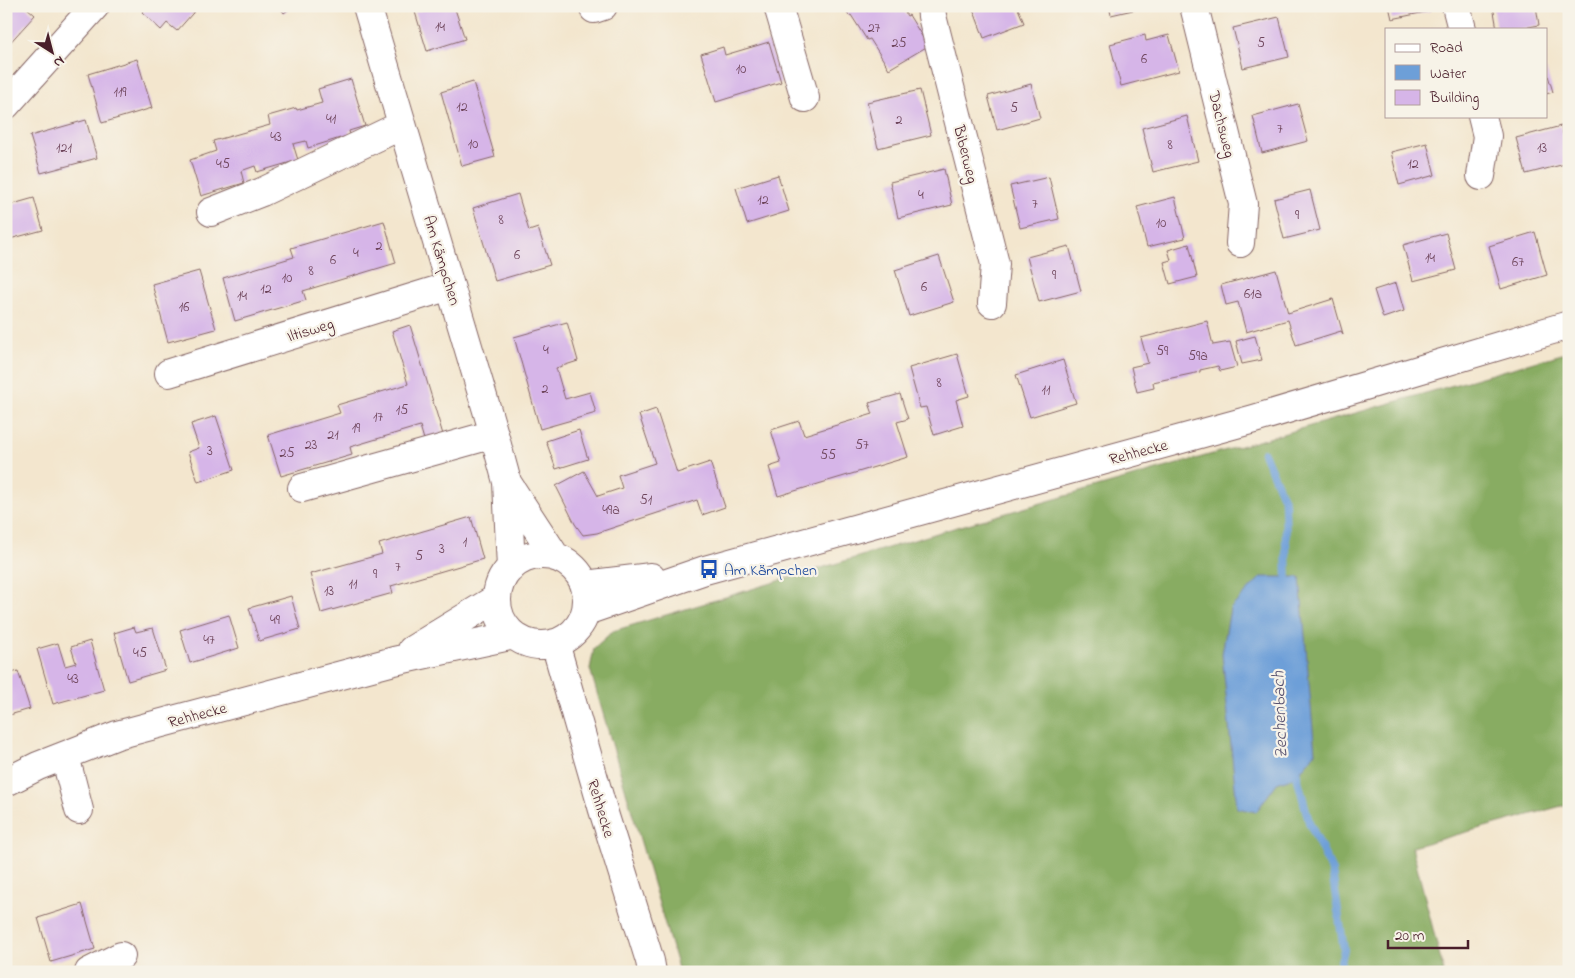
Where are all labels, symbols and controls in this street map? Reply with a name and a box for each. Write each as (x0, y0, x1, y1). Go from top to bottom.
house number: 14 (435, 17, 445, 38)
house number: 27 (868, 18, 881, 39)
north arrow (28, 28, 78, 78)
legend (1385, 28, 1548, 118)
house number: 25 (892, 33, 906, 54)
house number: 5 (1257, 33, 1265, 54)
text: Road (1430, 37, 1463, 59)
house number: 6 (1141, 49, 1147, 70)
text: N (49, 50, 69, 73)
house number: 10 (736, 59, 746, 80)
text: Water (1430, 63, 1466, 85)
house number: 119 (113, 82, 127, 103)
text: Building (1429, 87, 1479, 110)
street label: Dachsweg (1201, 88, 1241, 160)
house number: 12 (456, 97, 468, 118)
house number: 5 (1010, 98, 1018, 119)
house number: 41 (326, 109, 337, 130)
house number: 2 (896, 110, 903, 131)
house number: 7 (1277, 119, 1283, 140)
street label: Biberweg (946, 122, 984, 186)
house number: 43 (270, 127, 282, 148)
house number: 10 (468, 134, 478, 155)
house number: 8 (1167, 135, 1173, 156)
house number: 121 (56, 138, 72, 159)
house number: 13 (1537, 138, 1547, 159)
house number: 45 (216, 154, 230, 175)
house number: 12 (1407, 154, 1419, 175)
house number: 4 (918, 185, 924, 206)
house number: 12 (757, 190, 769, 211)
house number: 7 (1032, 194, 1038, 215)
house number: 9 (1295, 205, 1300, 226)
house number: 8 (498, 210, 504, 231)
street label: Am Kämpchen (416, 213, 466, 309)
house number: 10 (1156, 213, 1166, 234)
house number: 2 (376, 236, 383, 257)
house number: 4 (353, 243, 359, 264)
house number: 6 (514, 245, 520, 266)
house number: 14 (1425, 248, 1435, 269)
house number: 6 (330, 250, 336, 271)
house number: 67 (1512, 252, 1524, 273)
house number: 8 (308, 261, 314, 282)
house number: 9 (1052, 265, 1057, 286)
house number: 10 (282, 268, 292, 289)
house number: 6 (921, 277, 927, 298)
house number: 12 (260, 279, 272, 300)
house number: 61a (1244, 284, 1262, 305)
house number: 14 (237, 286, 247, 307)
house number: 16 (179, 297, 189, 318)
street label: Iltisweg (284, 312, 337, 349)
house number: 4 (543, 340, 549, 361)
house number: 59 (1156, 341, 1169, 362)
house number: 59a (1188, 346, 1208, 367)
house number: 8 (936, 373, 942, 394)
house number: 2 (542, 379, 549, 400)
house number: 11 (1042, 380, 1051, 401)
house number: 15 (396, 400, 408, 421)
house number: 17 (373, 407, 383, 428)
house number: 19 (352, 418, 361, 439)
house number: 21 (327, 425, 339, 446)
street label: Rehhecke (1107, 433, 1171, 472)
house number: 23 (305, 435, 318, 456)
house number: 57 (855, 435, 869, 456)
house number: 3 (207, 441, 213, 462)
house number: 25 (280, 443, 294, 464)
house number: 55 (820, 445, 836, 466)
house number: 51 (640, 490, 653, 511)
house number: 49a (602, 500, 620, 521)
house number: 1 (463, 532, 468, 553)
house number: 3 (439, 539, 445, 560)
house number: 5 (415, 546, 423, 567)
house number: 7 (395, 557, 401, 578)
bus stop icon: Am Kämpchen (698, 558, 720, 580)
place label: Am Kämpchen (724, 559, 817, 583)
house number: 9 (373, 564, 378, 585)
house number: 11 (349, 574, 358, 595)
house number: 13 (324, 581, 334, 602)
house number: 49 (270, 610, 281, 631)
house number: 47 (203, 630, 215, 651)
house number: 45 (133, 643, 147, 664)
house number: 43 (67, 669, 79, 690)
water label: Zechenbach (1266, 670, 1296, 759)
street label: Rehhecke (166, 696, 230, 735)
street label: Rehhecke (580, 777, 621, 841)
scale bar (1388, 918, 1468, 950)
text: 20 m (1395, 925, 1425, 947)

